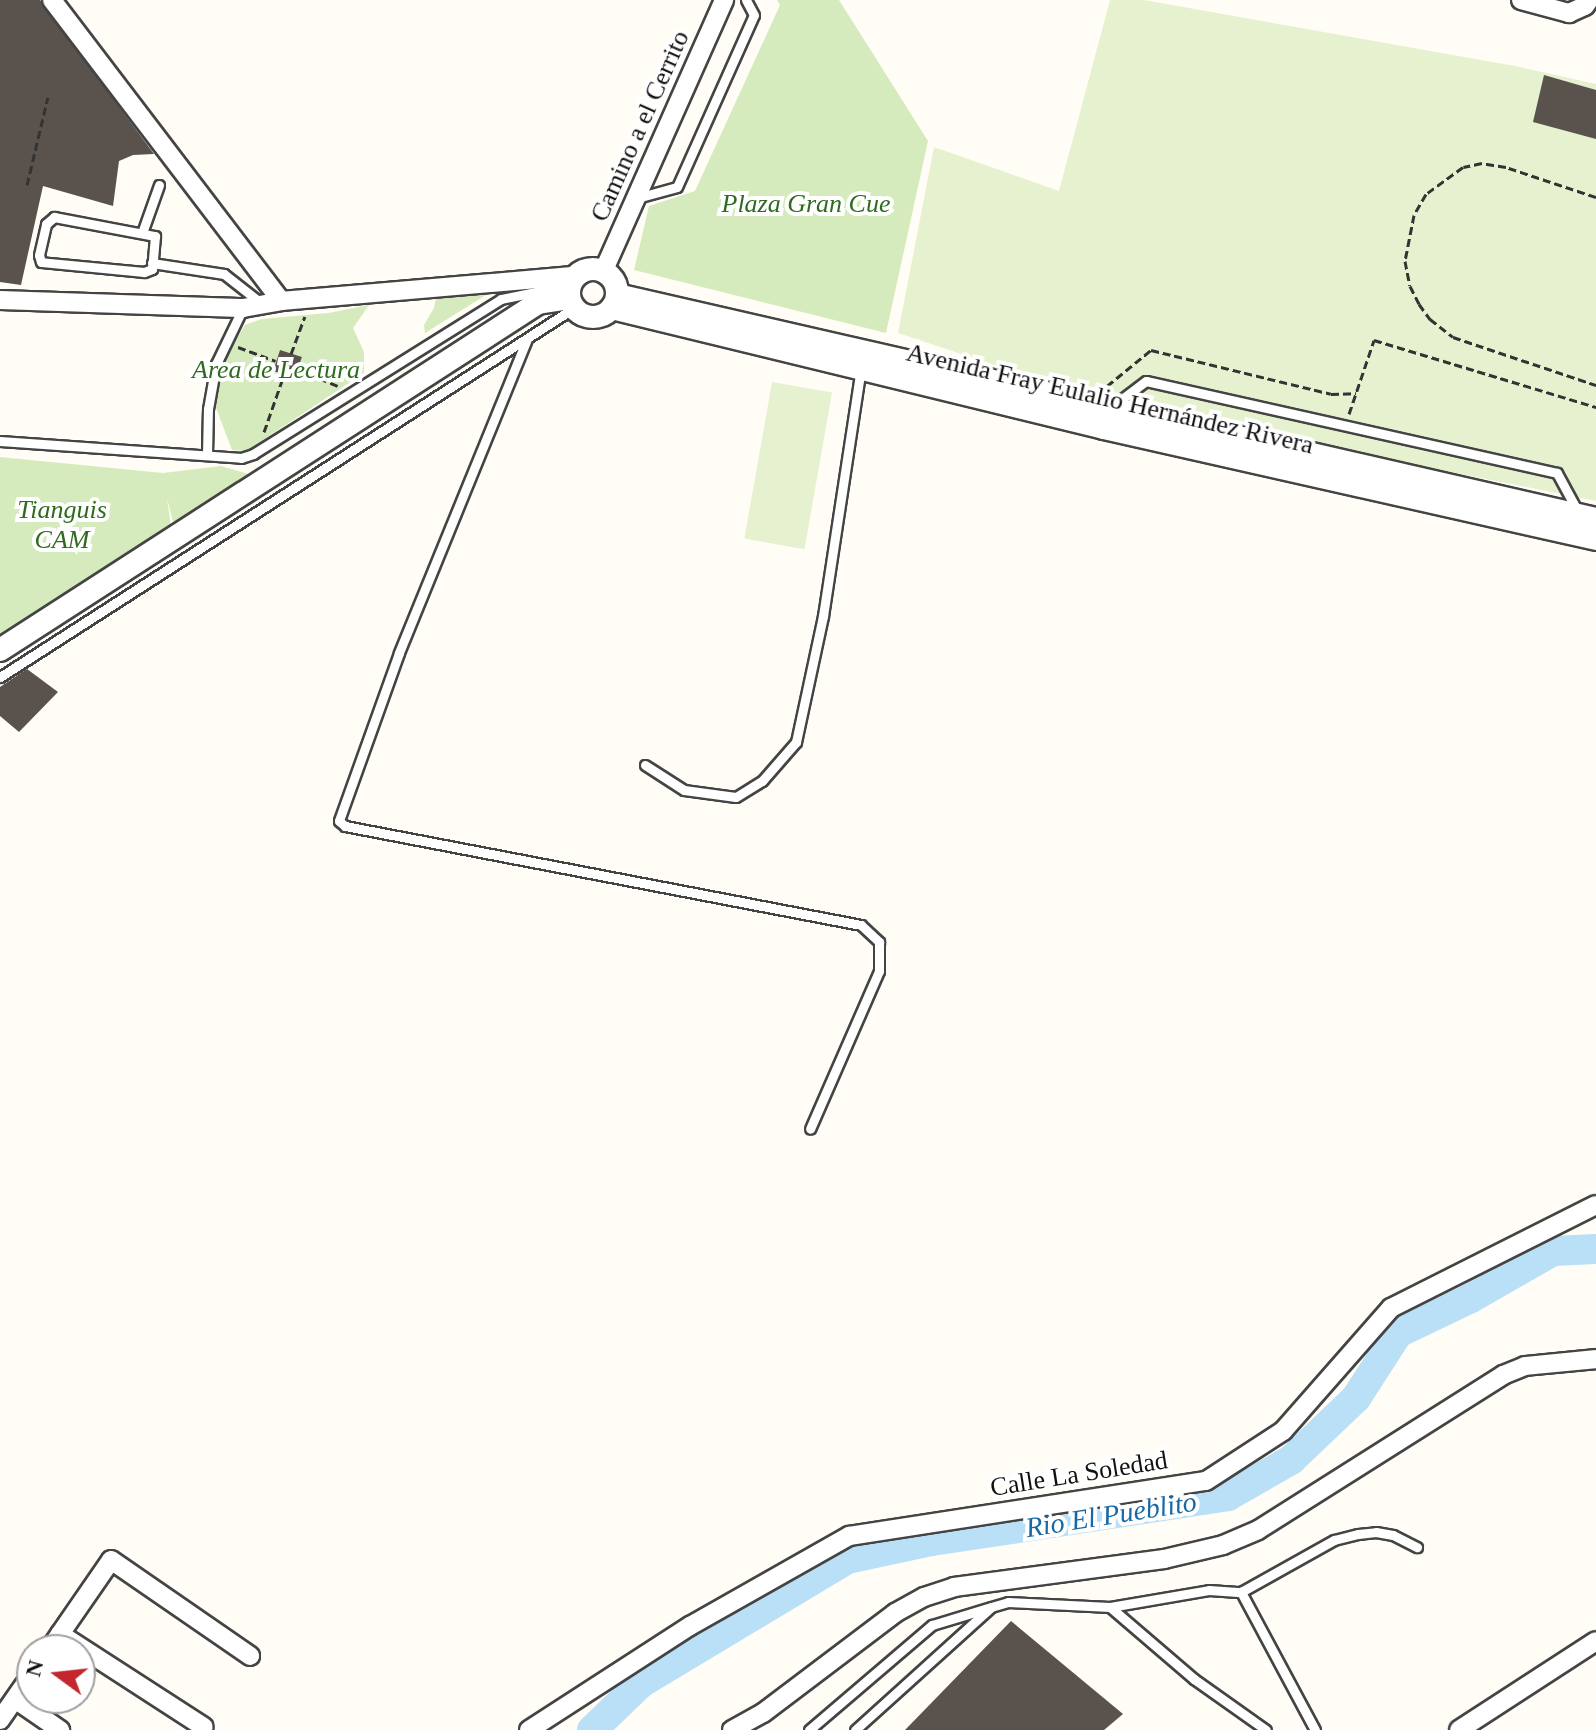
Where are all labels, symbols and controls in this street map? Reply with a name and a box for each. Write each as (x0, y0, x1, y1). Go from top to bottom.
street label: Camino a el Cerrito (584, 26, 696, 226)
park label: Plaza Gran Cue (722, 188, 890, 220)
street label: Avenida Fray Eulalio Hernández Rivera (903, 337, 1317, 461)
park label: Area de Lectura (192, 354, 360, 386)
park label: Tianguis CAM (17, 494, 107, 556)
street label: Calle La Soledad (988, 1445, 1170, 1503)
water label: Rio El Pueblito (1023, 1485, 1199, 1545)
north arrow (16, 1634, 96, 1714)
text: N (20, 1657, 48, 1679)

